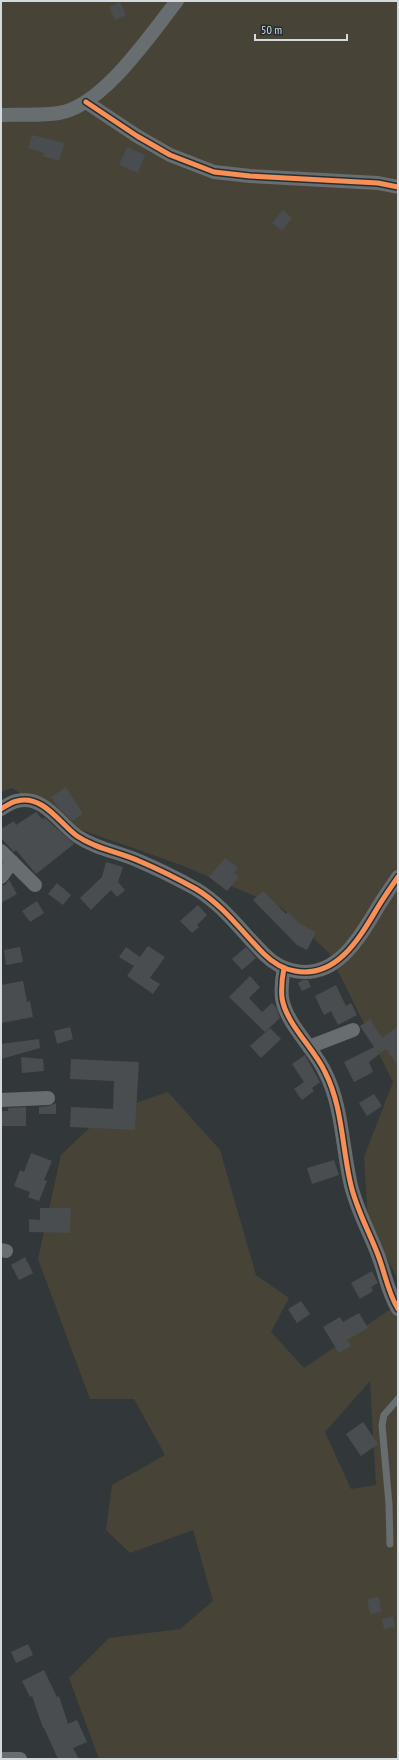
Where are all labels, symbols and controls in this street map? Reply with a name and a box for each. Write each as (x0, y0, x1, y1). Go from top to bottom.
scale bar (255, 16, 347, 42)
text: 50 m (261, 22, 282, 37)

